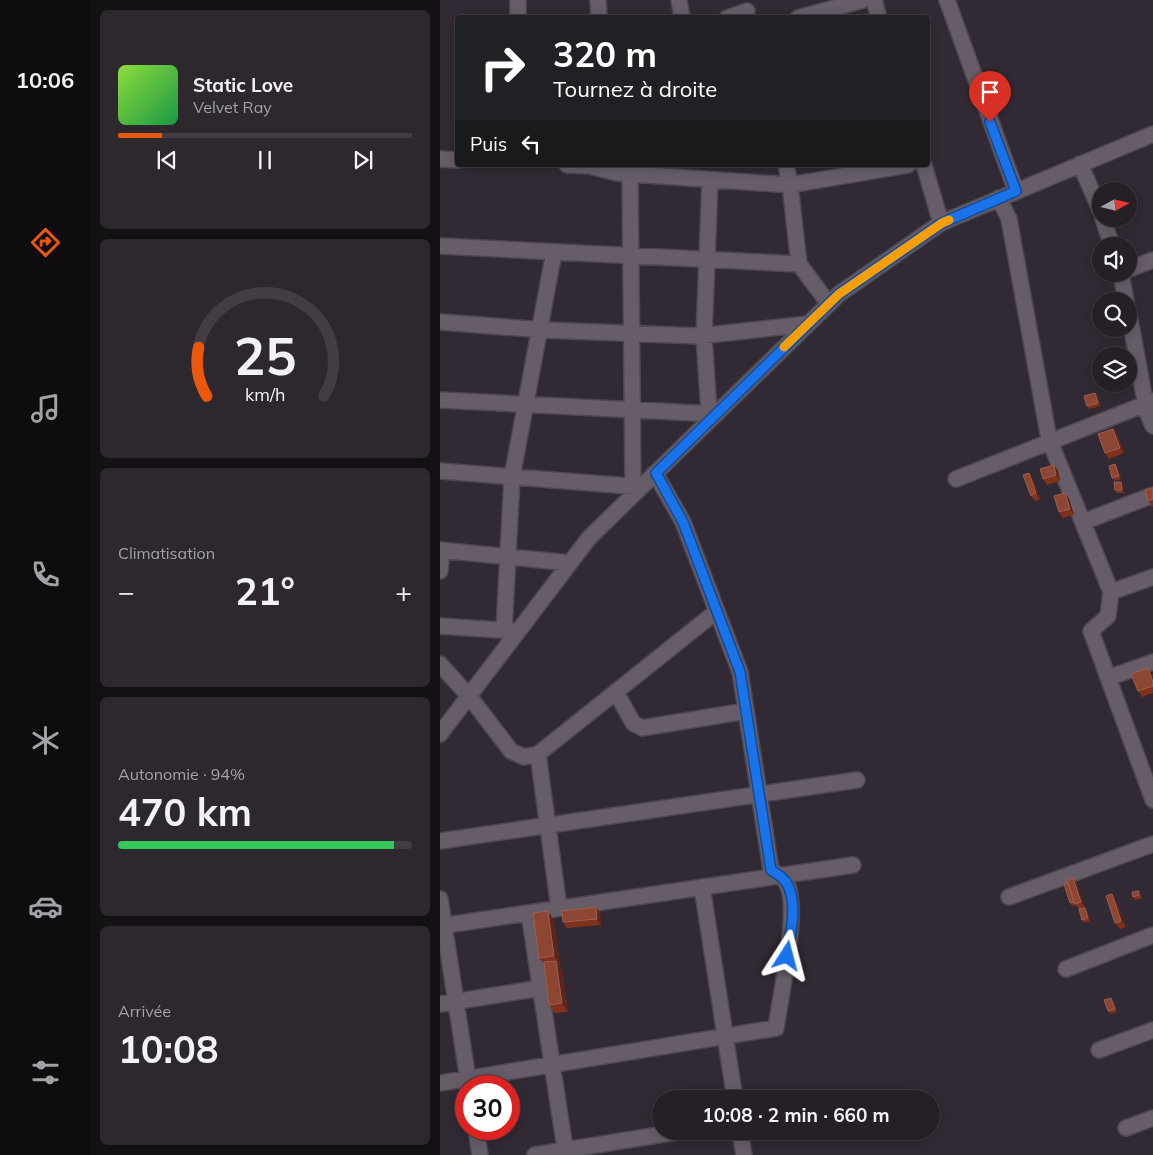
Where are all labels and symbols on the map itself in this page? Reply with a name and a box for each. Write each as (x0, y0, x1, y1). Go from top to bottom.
pin (969, 71, 1011, 122)
north arrow (1092, 182, 1138, 228)
position arrow (760, 929, 812, 981)
speed limit sign: 30 (455, 1075, 520, 1140)

